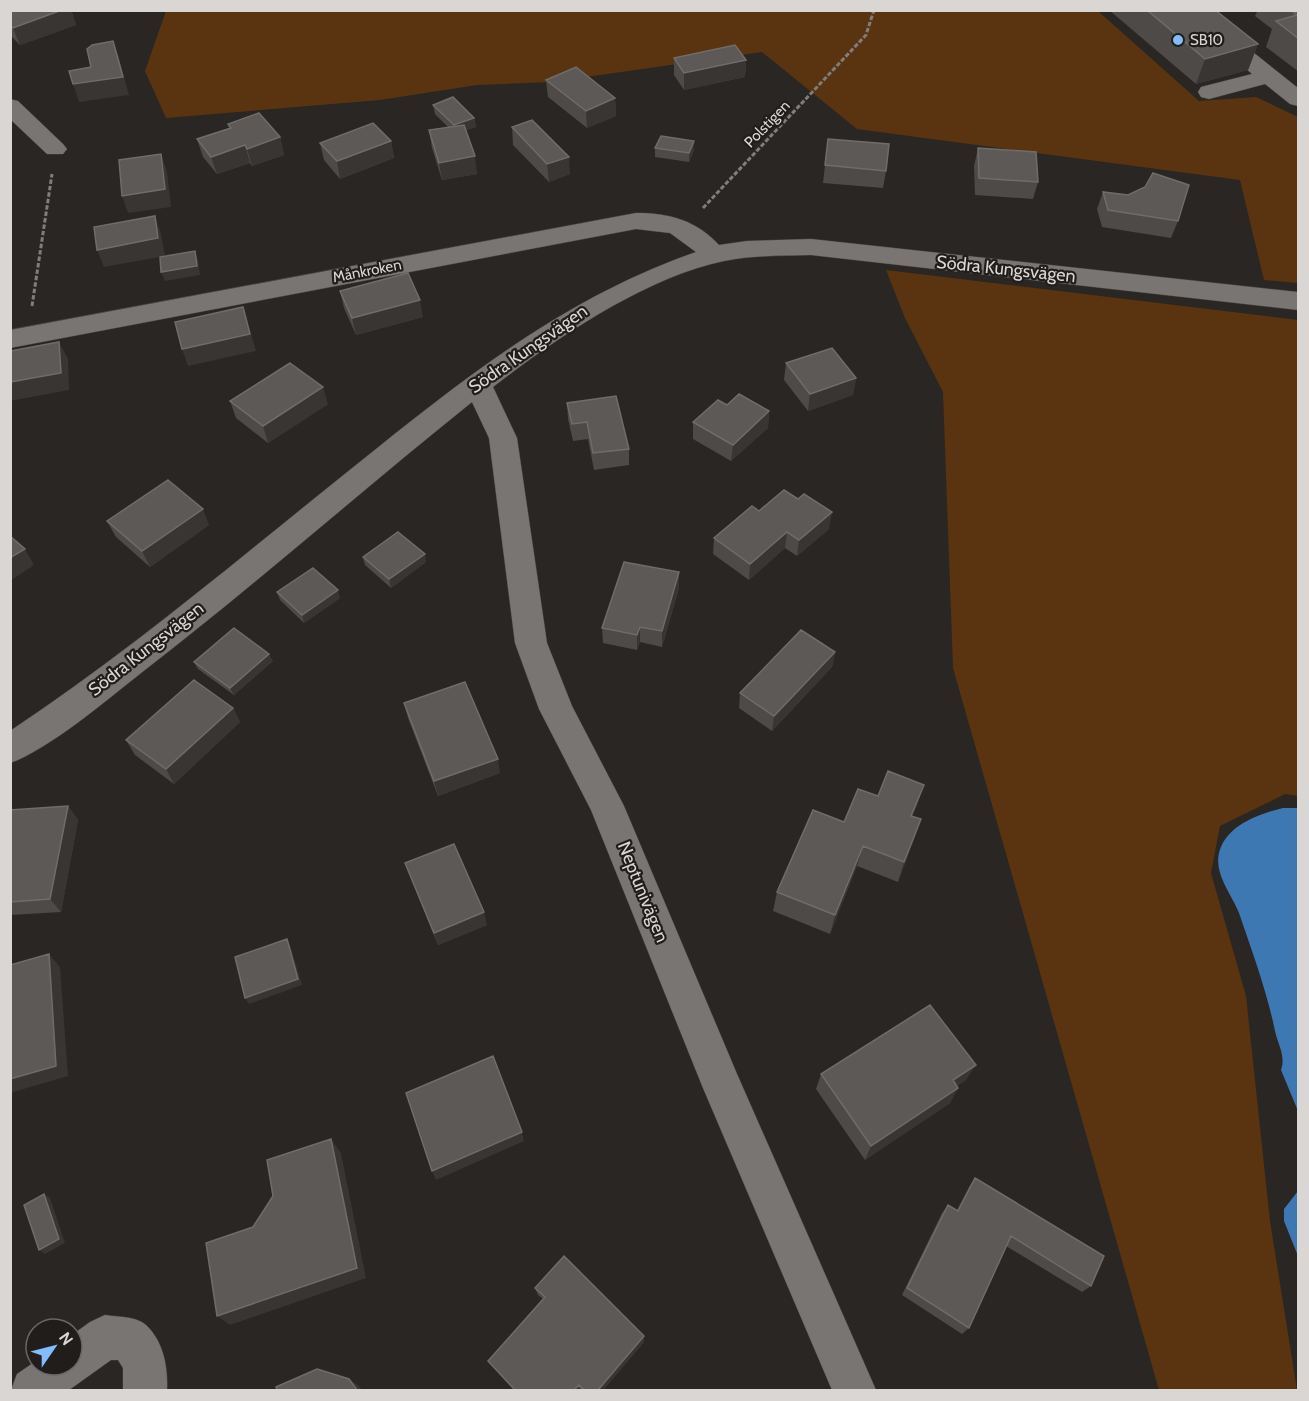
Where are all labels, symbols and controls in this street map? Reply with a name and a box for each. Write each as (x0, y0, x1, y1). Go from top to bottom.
place label: SB10 (1190, 31, 1223, 49)
marker: SB10 (1171, 33, 1185, 47)
street label: Polstigen (740, 97, 794, 151)
street label: Södra Kungsvägen (935, 251, 1077, 287)
street label: Månkroken (331, 256, 403, 286)
street label: Södra Kungsvägen (464, 300, 592, 398)
street label: Södra Kungsvägen (84, 597, 208, 701)
street label: Neptunivägen (613, 838, 673, 946)
north arrow (24, 1317, 84, 1377)
text: N (55, 1329, 77, 1349)

